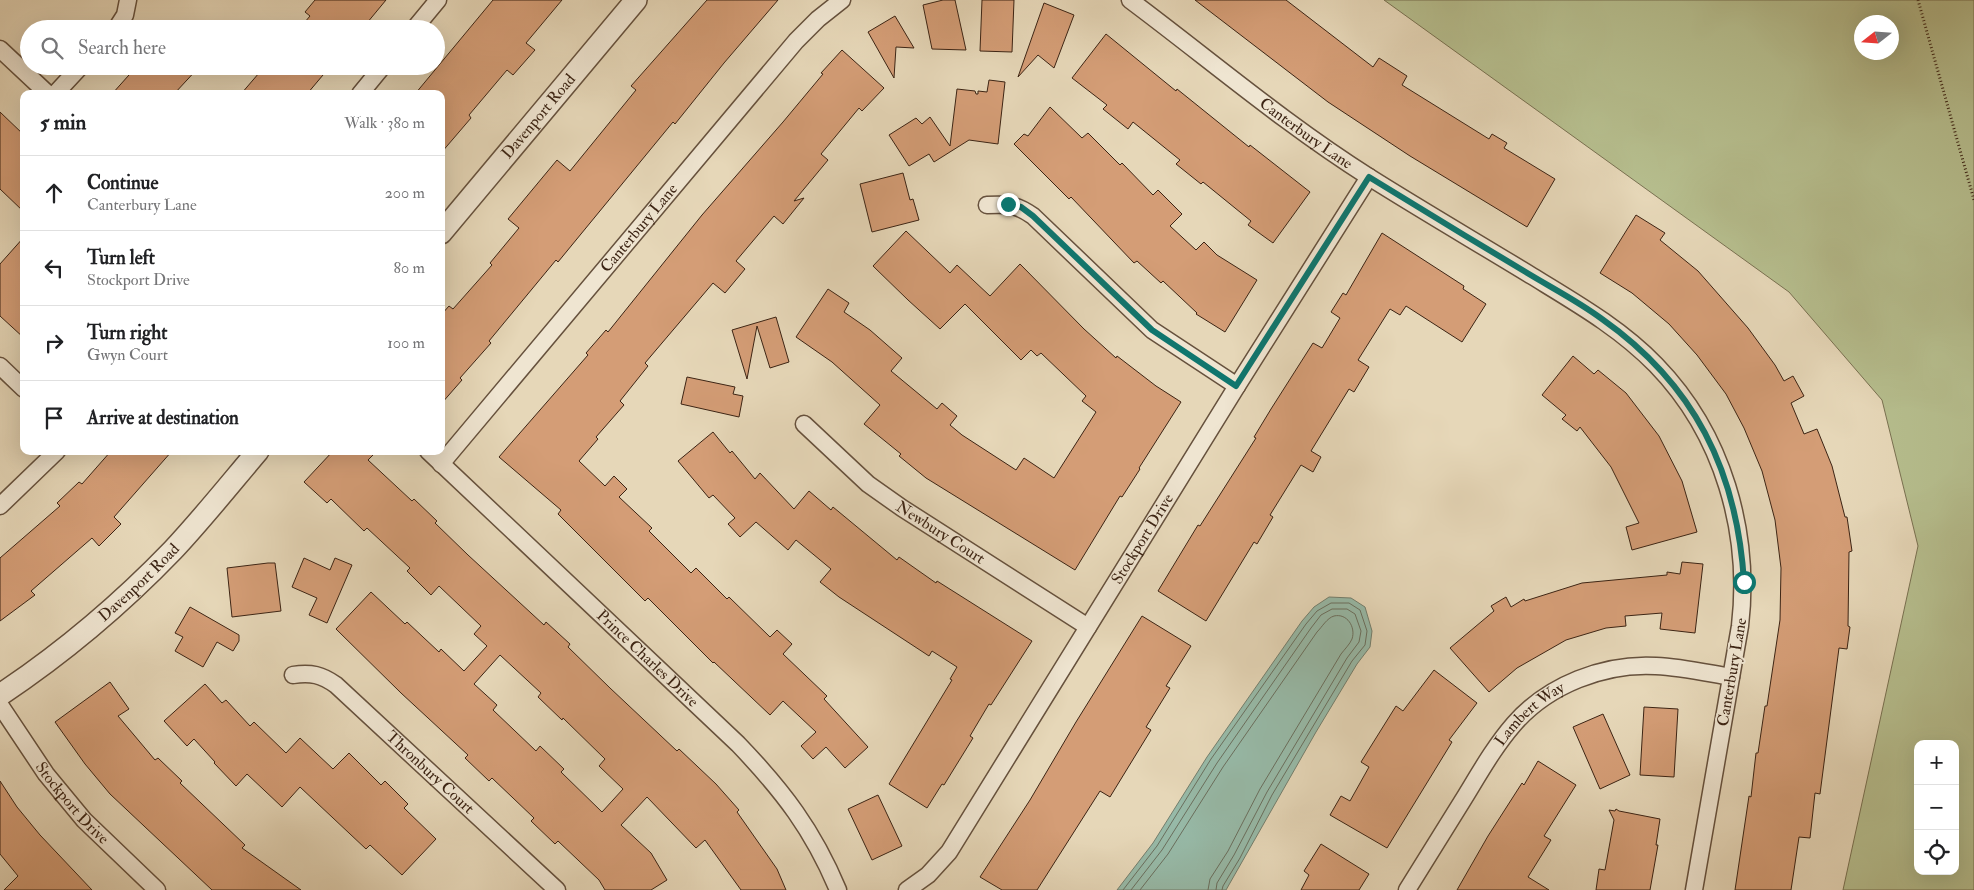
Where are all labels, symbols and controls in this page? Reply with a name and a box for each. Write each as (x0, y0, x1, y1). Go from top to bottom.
north arrow (1854, 15, 1899, 60)
search box (20, 20, 445, 75)
icon: search (38, 34, 66, 62)
text: Search here (78, 36, 166, 60)
street label: Davenport Road (497, 70, 580, 163)
street label: Canterbury Lane (1256, 93, 1357, 174)
text: 5 min (40, 109, 86, 136)
text: Walk · 380 m (344, 113, 425, 133)
text: Continue (87, 171, 158, 195)
icon: ahead (40, 179, 68, 207)
street label: Canterbury Lane (596, 179, 682, 277)
text: 200 m (385, 183, 425, 203)
route end (997, 193, 1020, 216)
text: Canterbury Lane (87, 195, 197, 215)
text: Turn left (87, 246, 155, 270)
icon: left (40, 254, 68, 282)
text: 80 m (394, 258, 425, 278)
text: Stockport Drive (87, 270, 190, 290)
text: Turn right (87, 321, 167, 345)
icon: right (40, 329, 68, 357)
text: 100 m (387, 333, 425, 353)
text: Gwyn Court (87, 345, 168, 365)
icon: arrive (40, 404, 68, 432)
text: Arrive at destination (87, 406, 239, 430)
street label: Stockport Drive (1107, 490, 1178, 588)
street label: Newbury Court (892, 497, 989, 568)
street label: Davenport Road (94, 539, 184, 626)
route start (1733, 571, 1756, 594)
street label: Prince Charles Drive (592, 605, 703, 712)
street label: Canterbury Lane (1713, 616, 1751, 728)
street label: Lambert Way (1490, 677, 1569, 750)
street label: Thronbury Court (382, 726, 479, 818)
map controls (1914, 740, 1959, 875)
button: + (1914, 740, 1959, 785)
street label: Stockport Drive (31, 758, 113, 849)
button: − (1914, 785, 1959, 830)
button: locate (1914, 830, 1959, 875)

